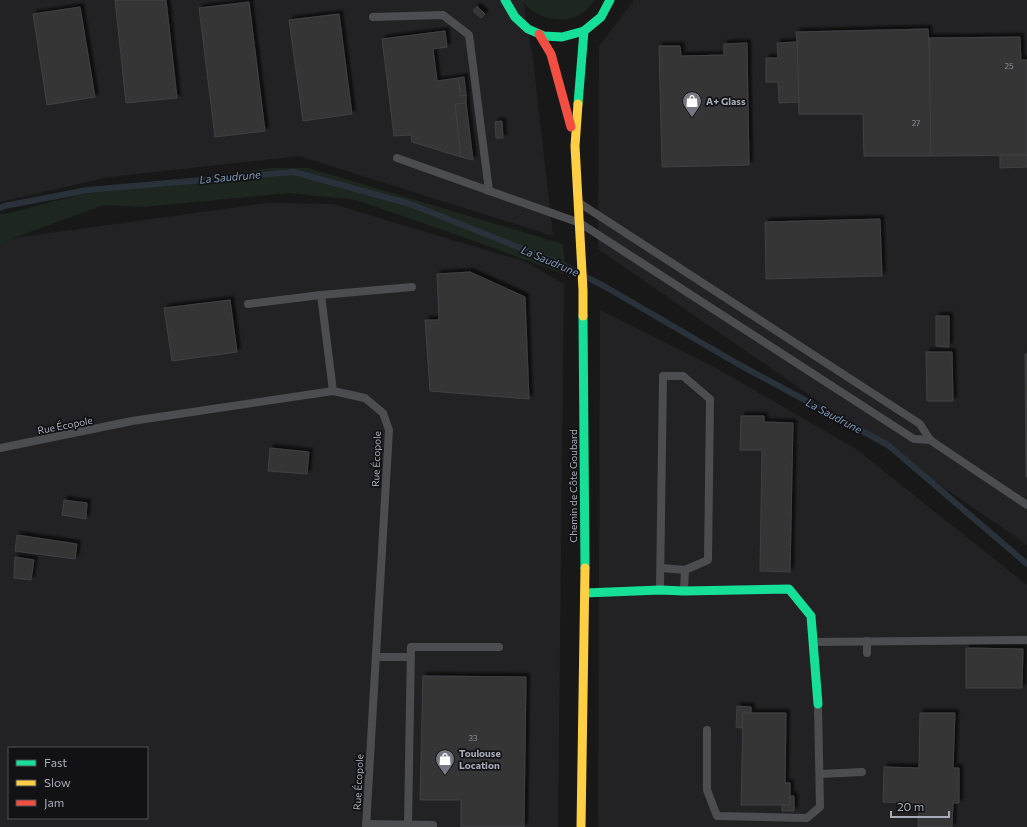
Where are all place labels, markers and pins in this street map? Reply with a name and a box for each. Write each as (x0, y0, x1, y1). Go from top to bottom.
shop icon: A+ Glass (681, 90, 703, 118)
place label: A+ Glass (706, 95, 746, 107)
place label: Toulouse Location (459, 747, 501, 771)
shop icon: Toulouse Location (434, 748, 456, 776)

